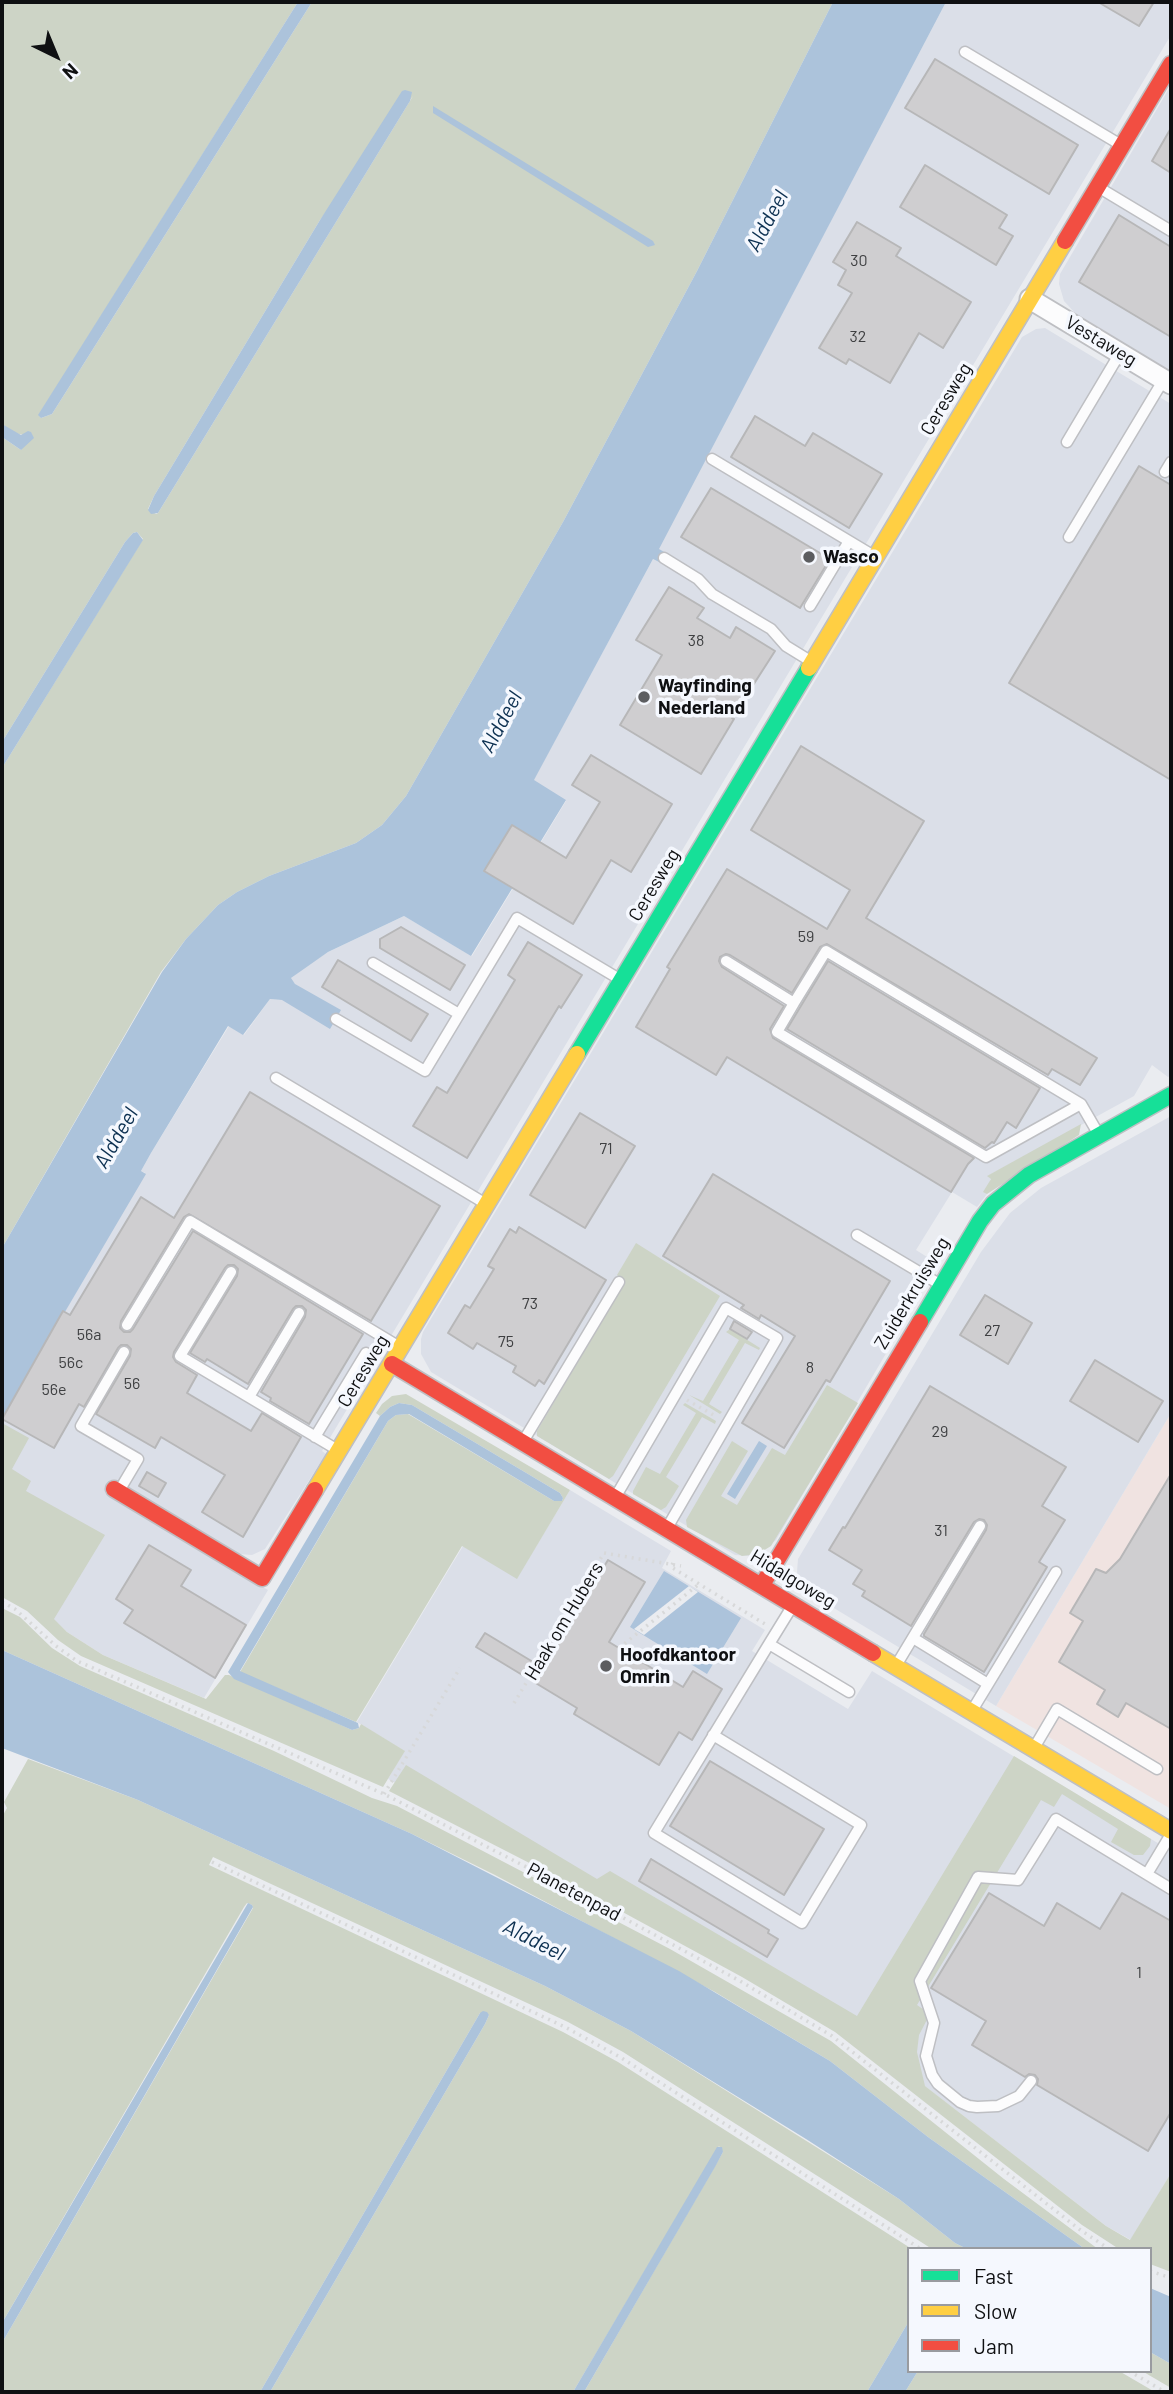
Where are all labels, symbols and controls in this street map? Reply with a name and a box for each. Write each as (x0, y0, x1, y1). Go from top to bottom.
north arrow (21, 21, 91, 91)
text: N (58, 59, 83, 84)
water label: Alddeel (740, 186, 794, 256)
house number: 30 (850, 251, 868, 271)
street label: Vestaweg (1061, 311, 1141, 371)
house number: 32 (850, 327, 866, 347)
street label: Ceresweg (915, 359, 977, 439)
place label: Wasco (823, 546, 879, 568)
marker: Wasco (801, 549, 817, 565)
house number: 38 (688, 631, 704, 651)
place label: Wayfinding Nederland (658, 675, 752, 719)
water label: Alddeel (474, 687, 528, 757)
marker: Wayfinding Nederland (636, 689, 652, 705)
street label: Ceresweg (623, 845, 685, 925)
house number: 59 (798, 927, 814, 947)
water label: Alddeel (89, 1103, 143, 1173)
house number: 71 (599, 1139, 613, 1159)
street label: Zuiderkruisweg (870, 1233, 954, 1353)
house number: 73 (522, 1294, 538, 1314)
house number: 27 (984, 1321, 1000, 1341)
house number: 56a (77, 1325, 101, 1345)
street label: Ceresweg (332, 1331, 394, 1411)
house number: 75 (498, 1332, 514, 1352)
house number: 56c (59, 1353, 83, 1373)
house number: 8 (806, 1358, 814, 1378)
house number: 56 (124, 1374, 140, 1394)
house number: 56e (42, 1380, 66, 1400)
house number: 29 (932, 1422, 948, 1442)
house number: 31 (934, 1521, 948, 1541)
street label: Hidalgoweg (746, 1545, 840, 1613)
street label: Haak om Hubers (520, 1558, 608, 1684)
place label: Hoofdkantoor Omrin (620, 1644, 736, 1688)
marker: Hoofdkantoor Omrin (598, 1658, 614, 1674)
street label: Planetenpad (523, 1858, 625, 1926)
water label: Alddeel (499, 1914, 569, 1966)
house number: 1 (1136, 1963, 1142, 1983)
legend (907, 2247, 1152, 2373)
text: Fast (974, 2263, 1014, 2288)
text: Slow (974, 2298, 1017, 2323)
text: Jam (974, 2333, 1014, 2358)

